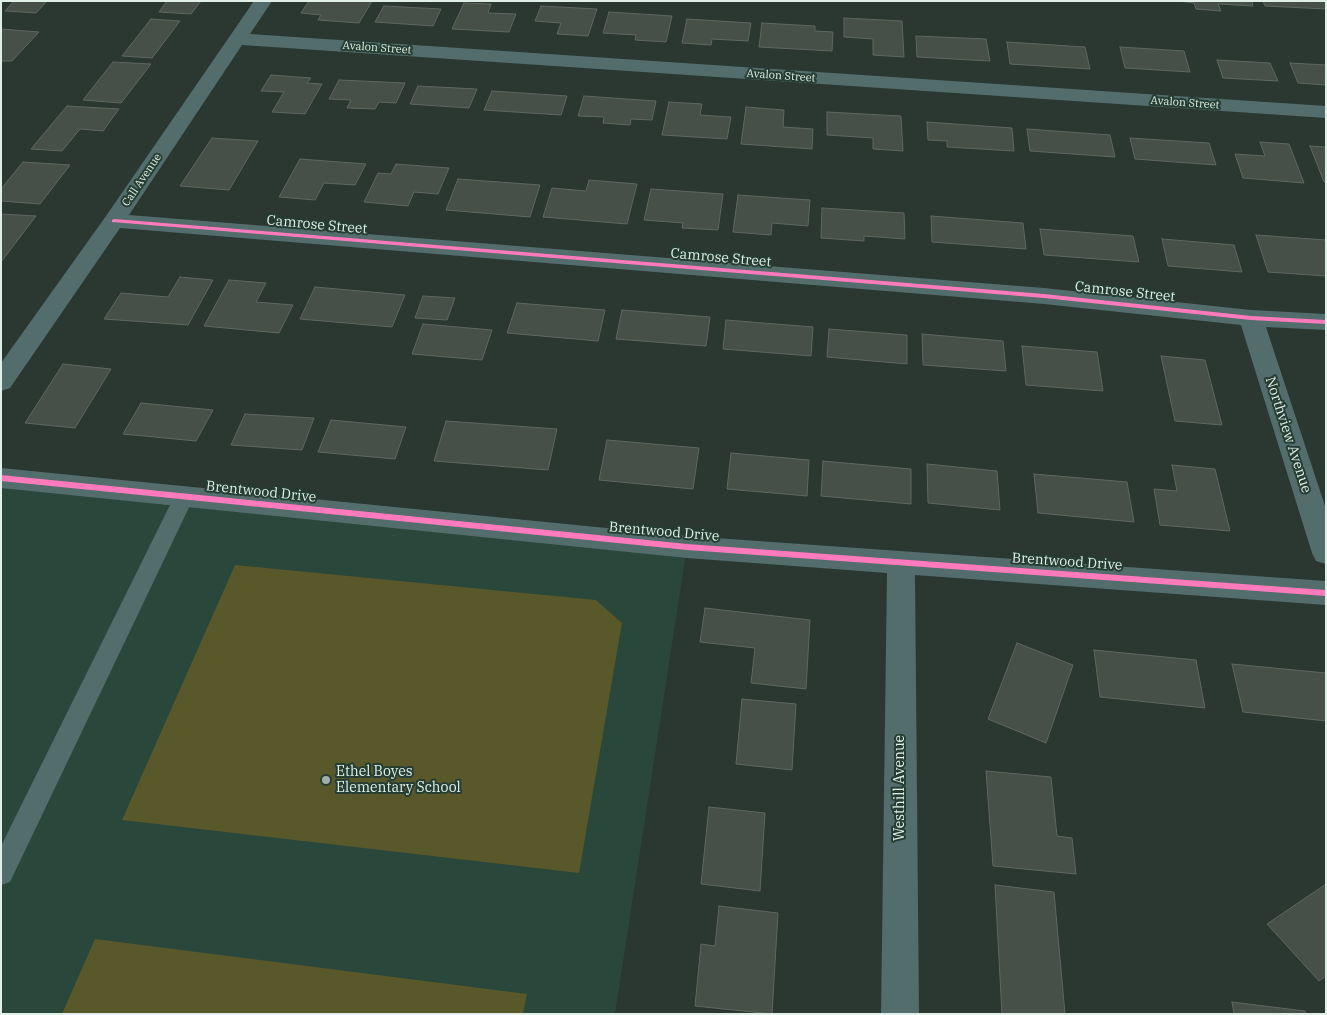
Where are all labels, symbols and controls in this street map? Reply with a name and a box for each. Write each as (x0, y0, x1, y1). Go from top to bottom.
street label: Avalon Street (342, 39, 412, 57)
street label: Avalon Street (746, 67, 816, 85)
street label: Avalon Street (1150, 94, 1220, 112)
street label: Call Avenue (120, 151, 164, 209)
street label: Camrose Street (266, 212, 368, 238)
street label: Camrose Street (670, 245, 772, 271)
street label: Camrose Street (1074, 278, 1176, 306)
street label: Northview Avenue (1261, 375, 1315, 495)
street label: Brentwood Drive (205, 478, 317, 506)
street label: Brentwood Drive (608, 519, 720, 545)
street label: Brentwood Drive (1011, 550, 1123, 574)
street label: Westhill Avenue (892, 735, 908, 841)
place label: Ethel Boyes Elementary School (336, 764, 461, 796)
marker: Ethel Boyes Elementary School (320, 774, 332, 786)

